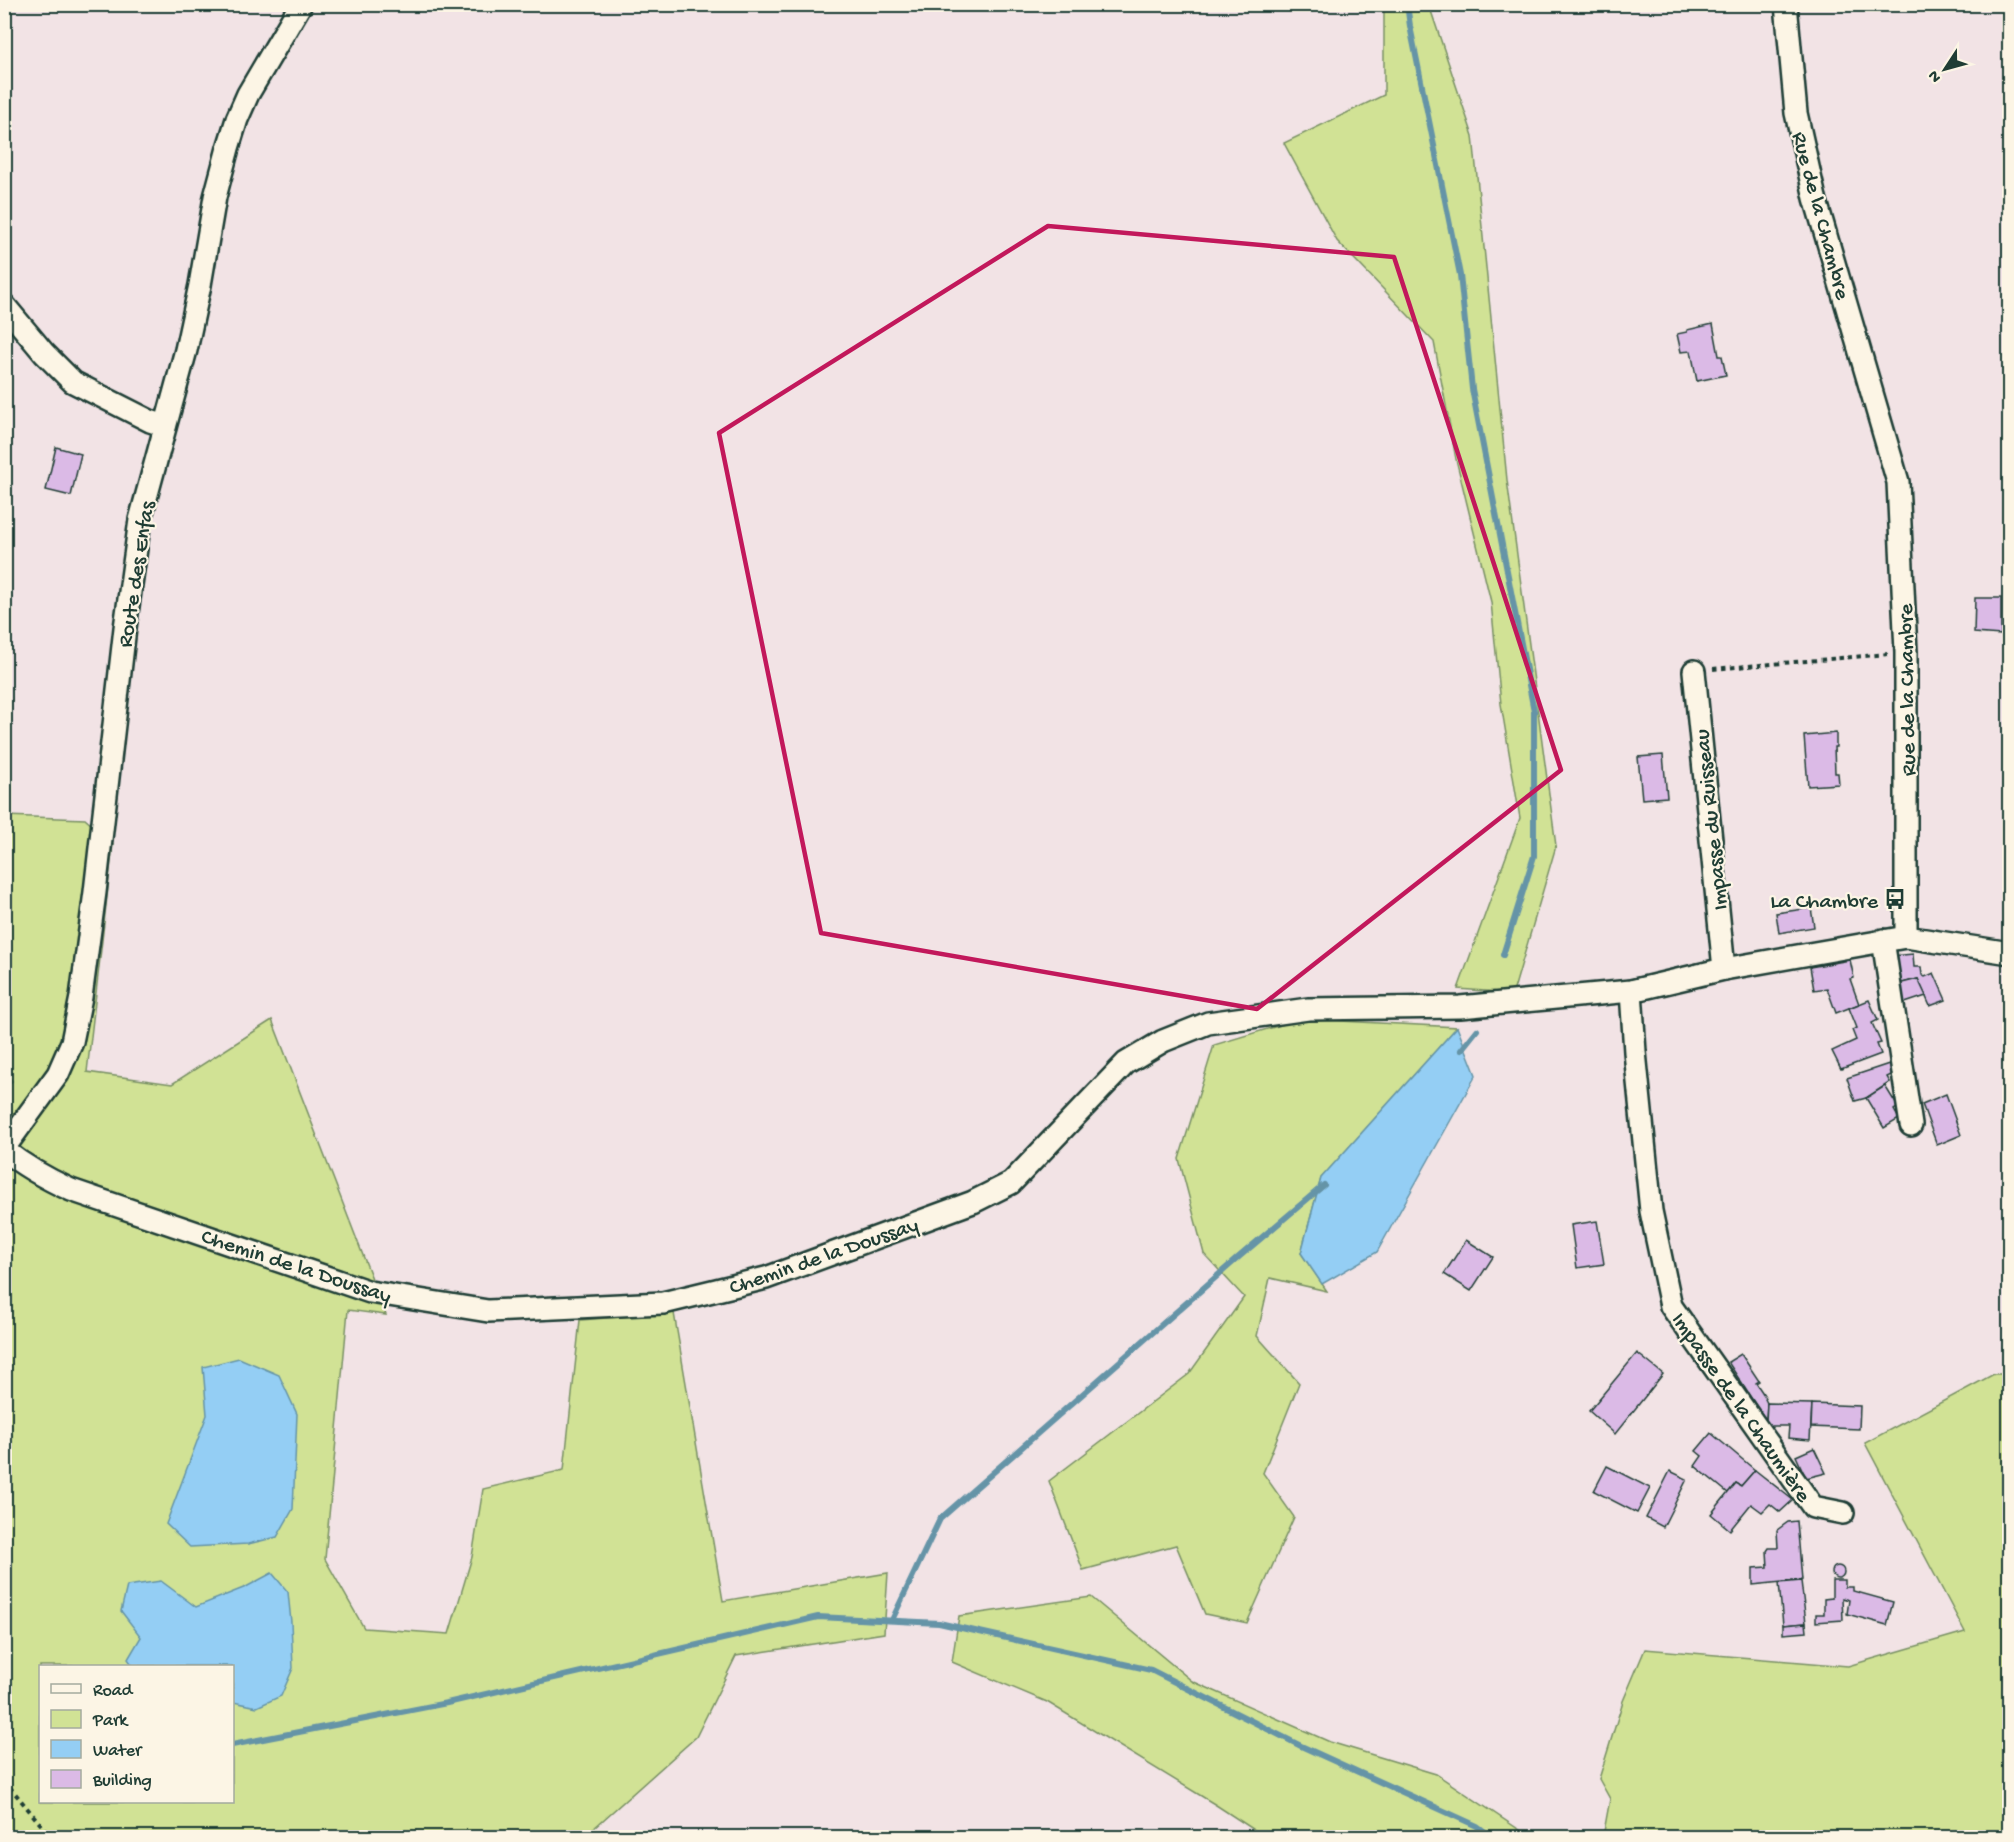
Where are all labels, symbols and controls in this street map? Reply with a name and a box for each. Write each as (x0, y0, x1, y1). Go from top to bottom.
north arrow (1915, 39, 1975, 99)
text: N (1925, 66, 1946, 86)
street label: Rue de la Chambre (1784, 129, 1854, 303)
street label: Route des Enfas (114, 499, 162, 650)
street label: Rue de la Chambre (1894, 603, 1924, 776)
street label: Impasse du Ruisseau (1691, 728, 1735, 911)
bus stop icon: La Chambre (1883, 887, 1907, 911)
place label: La Chambre (1770, 890, 1879, 916)
street label: Chemin de la Doussay (726, 1213, 922, 1302)
street label: Chemin de la Doussay (197, 1225, 394, 1311)
street label: Impasse de la Chaumière (1664, 1308, 1815, 1509)
legend (39, 1665, 234, 1803)
text: Road (93, 1681, 134, 1702)
text: Park (92, 1711, 129, 1732)
text: Water (93, 1741, 143, 1762)
text: Building (92, 1771, 152, 1792)

